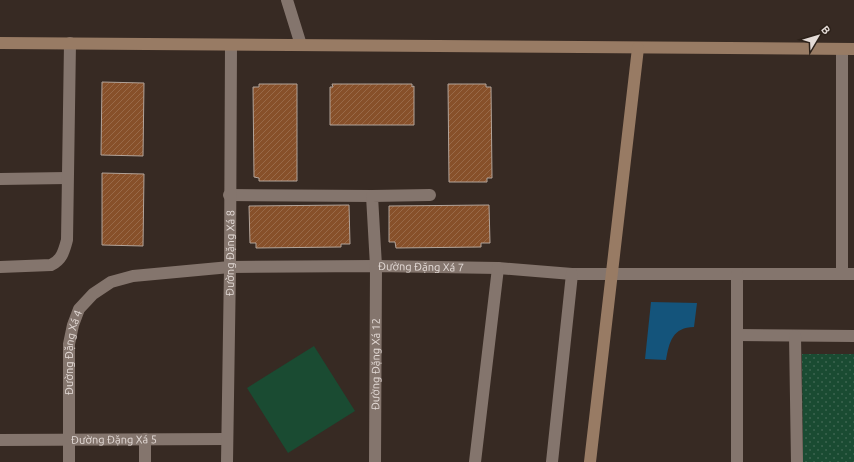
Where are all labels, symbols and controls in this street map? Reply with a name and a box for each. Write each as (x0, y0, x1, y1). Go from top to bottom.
north arrow (798, 16, 838, 56)
text: B (819, 23, 833, 36)
street label: Đường Đặng Xá 8 (224, 210, 237, 296)
street label: Đường Đặng Xá 7 (378, 260, 464, 274)
street label: Đường Đặng Xá 4 (63, 308, 84, 395)
street label: Đường Đặng Xá 12 (369, 318, 383, 410)
street label: Đường Đặng Xá 5 (71, 433, 157, 446)

